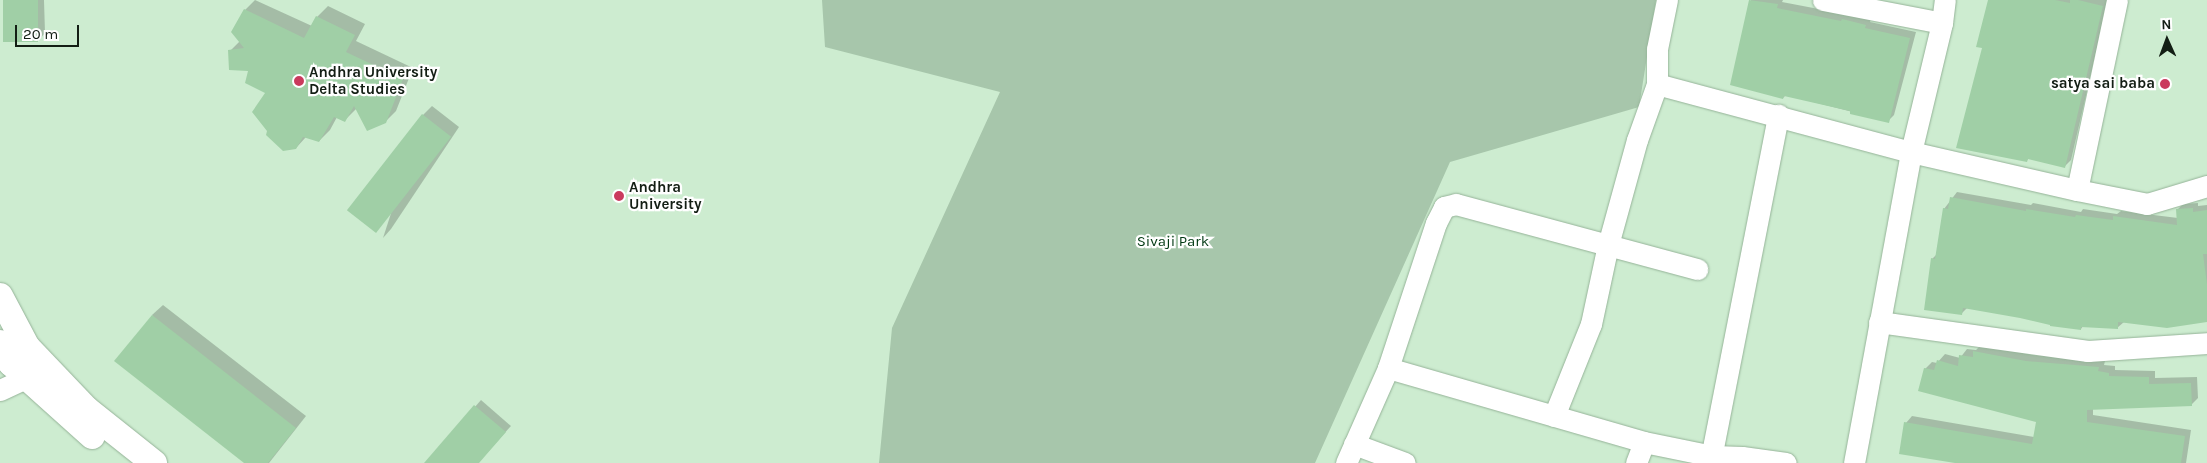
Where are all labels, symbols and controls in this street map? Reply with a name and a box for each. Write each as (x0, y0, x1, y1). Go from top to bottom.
scale bar (18, 15, 81, 47)
north arrow (2142, 15, 2192, 65)
text: N (2161, 16, 2172, 33)
text: 20 m (23, 25, 58, 43)
place label: Andhra University Delta Studies (309, 63, 437, 98)
marker: Andhra University Delta Studies (293, 75, 305, 87)
place label: satya sai baba (2051, 75, 2155, 93)
marker: satya sai baba (2159, 78, 2171, 90)
place label: Andhra University (629, 178, 702, 213)
marker: Andhra University (613, 190, 625, 202)
park label: Sivaji Park (1137, 233, 1209, 251)

